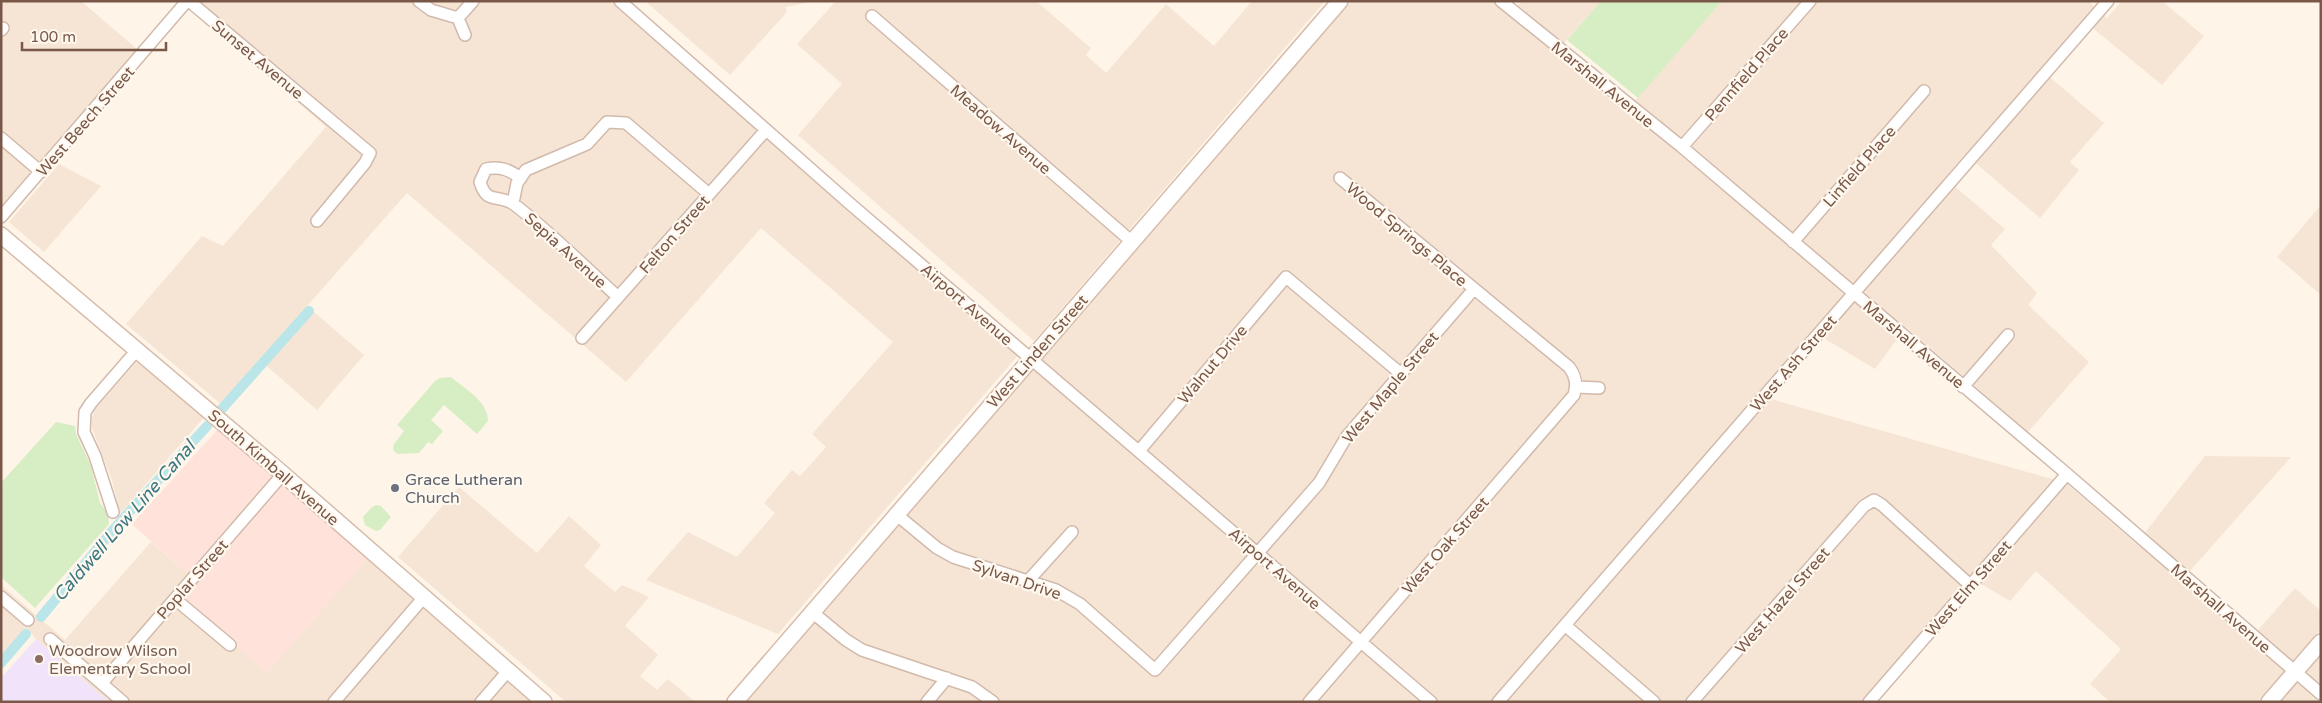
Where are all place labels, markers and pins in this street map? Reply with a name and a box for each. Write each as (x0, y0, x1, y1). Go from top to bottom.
place label: Grace Lutheran Church (405, 470, 523, 508)
marker: Grace Lutheran Church (389, 482, 401, 494)
place label: Woodrow Wilson Elementary School (49, 641, 191, 679)
marker: Woodrow Wilson Elementary School (33, 653, 45, 665)

